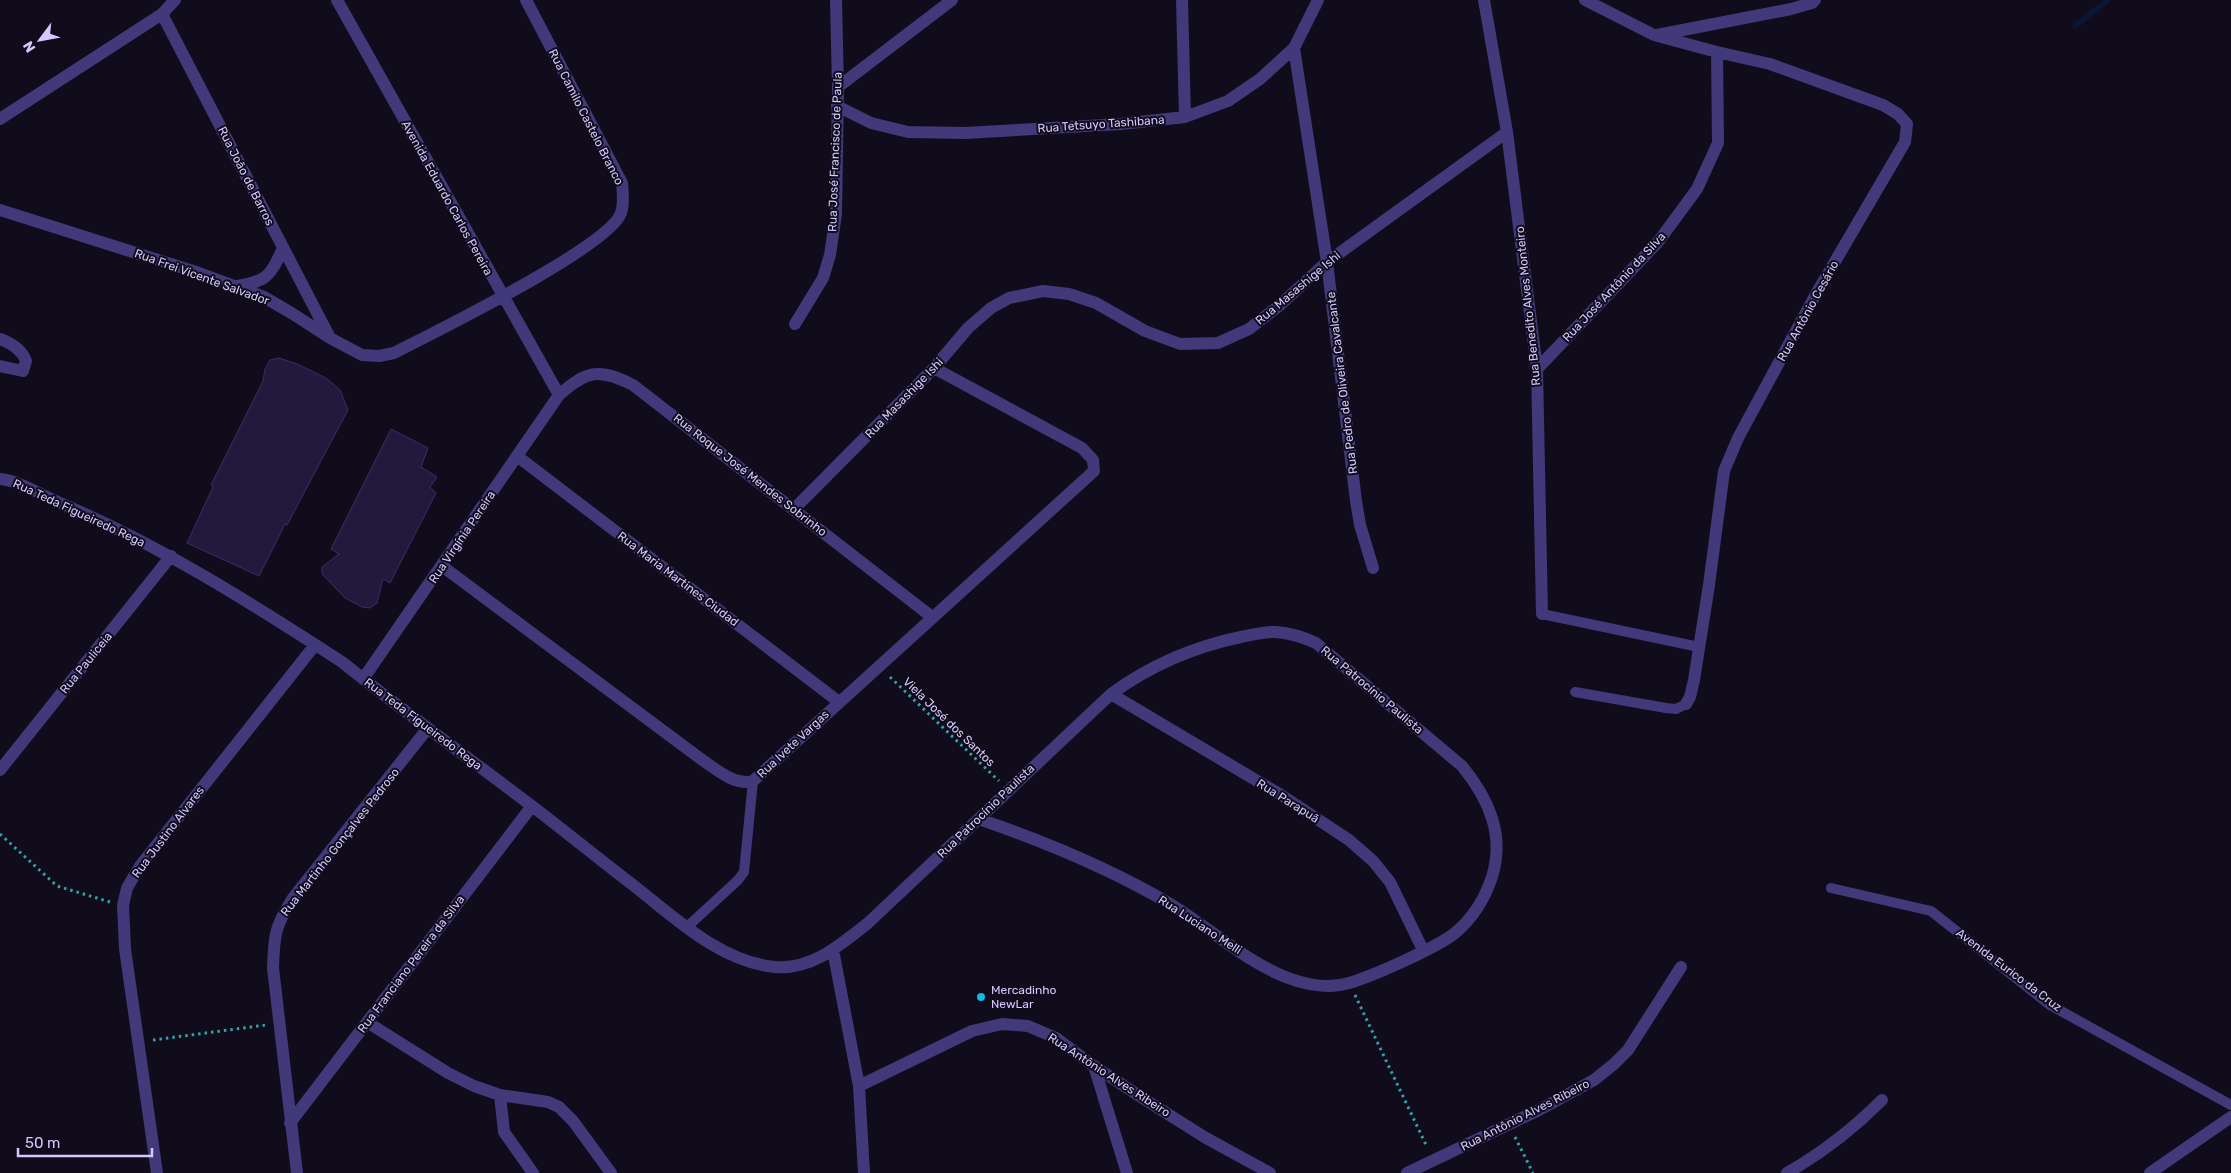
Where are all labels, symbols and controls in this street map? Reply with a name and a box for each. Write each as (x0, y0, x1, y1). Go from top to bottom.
north arrow (15, 15, 65, 65)
text: N (20, 38, 39, 55)
street label: Rua Camilo Castelo Branco (546, 47, 626, 187)
street label: Rua José Francisco de Paula (825, 72, 845, 232)
street label: Rua Tetsuyo Tashibana (1037, 113, 1165, 135)
street label: Avenida Eduardo Carlos Pereira (398, 118, 496, 278)
street label: Rua João de Barros (215, 124, 277, 228)
street label: Rua Benedito Alves Monteiro (1513, 226, 1543, 386)
street label: Rua José Antônio da Silva (1560, 229, 1668, 345)
street label: Rua Frei Vicente Salvador (133, 246, 272, 308)
street label: Rua Masashige Ishi (1253, 248, 1343, 328)
street label: Rua Antônio Cesário (1774, 258, 1842, 364)
street label: Rua Pedro de Oliveira Cavalcante (1324, 291, 1360, 475)
street label: Rua Masashige Ishi (862, 355, 946, 441)
street label: Rua Roque José Mendes Sobrinho (671, 411, 829, 539)
street label: Rua Teda Figueiredo Rega (11, 476, 147, 550)
street label: Rua Virgínia Pereira (426, 488, 498, 586)
street label: Rua Maria Martines Ciudad (615, 529, 741, 629)
street label: Rua Pauliceia (57, 630, 115, 696)
street label: Rua Patrocínio Paulista (1318, 643, 1426, 737)
street label: Viela José dos Santos (900, 674, 998, 770)
street label: Rua Teda Figueiredo Rega (361, 675, 485, 773)
street label: Rua Ivete Vargas (754, 707, 832, 781)
street label: Rua Patrocínio Paulista (935, 761, 1037, 861)
street label: Rua Martinho Gonçalves Pedroso (278, 765, 402, 919)
street label: Rua Parapuã (1254, 776, 1322, 826)
street label: Rua Justino Alvares (129, 783, 207, 881)
street label: Rua Franciano Pereira da Silva (355, 892, 467, 1036)
street label: Rua Luciano Melli (1156, 893, 1244, 957)
street label: Avenida Eurico da Cruz (1953, 926, 2065, 1014)
place label: Mercadinho NewLar (991, 983, 1057, 1011)
marker: Mercadinho NewLar (975, 991, 987, 1003)
street label: Rua Antônio Alves Ribeiro (1045, 1030, 1173, 1120)
street label: Rua Antônio Alves Ribeiro (1458, 1076, 1592, 1154)
scale bar (18, 1126, 151, 1158)
text: 50 m (25, 1134, 60, 1152)

